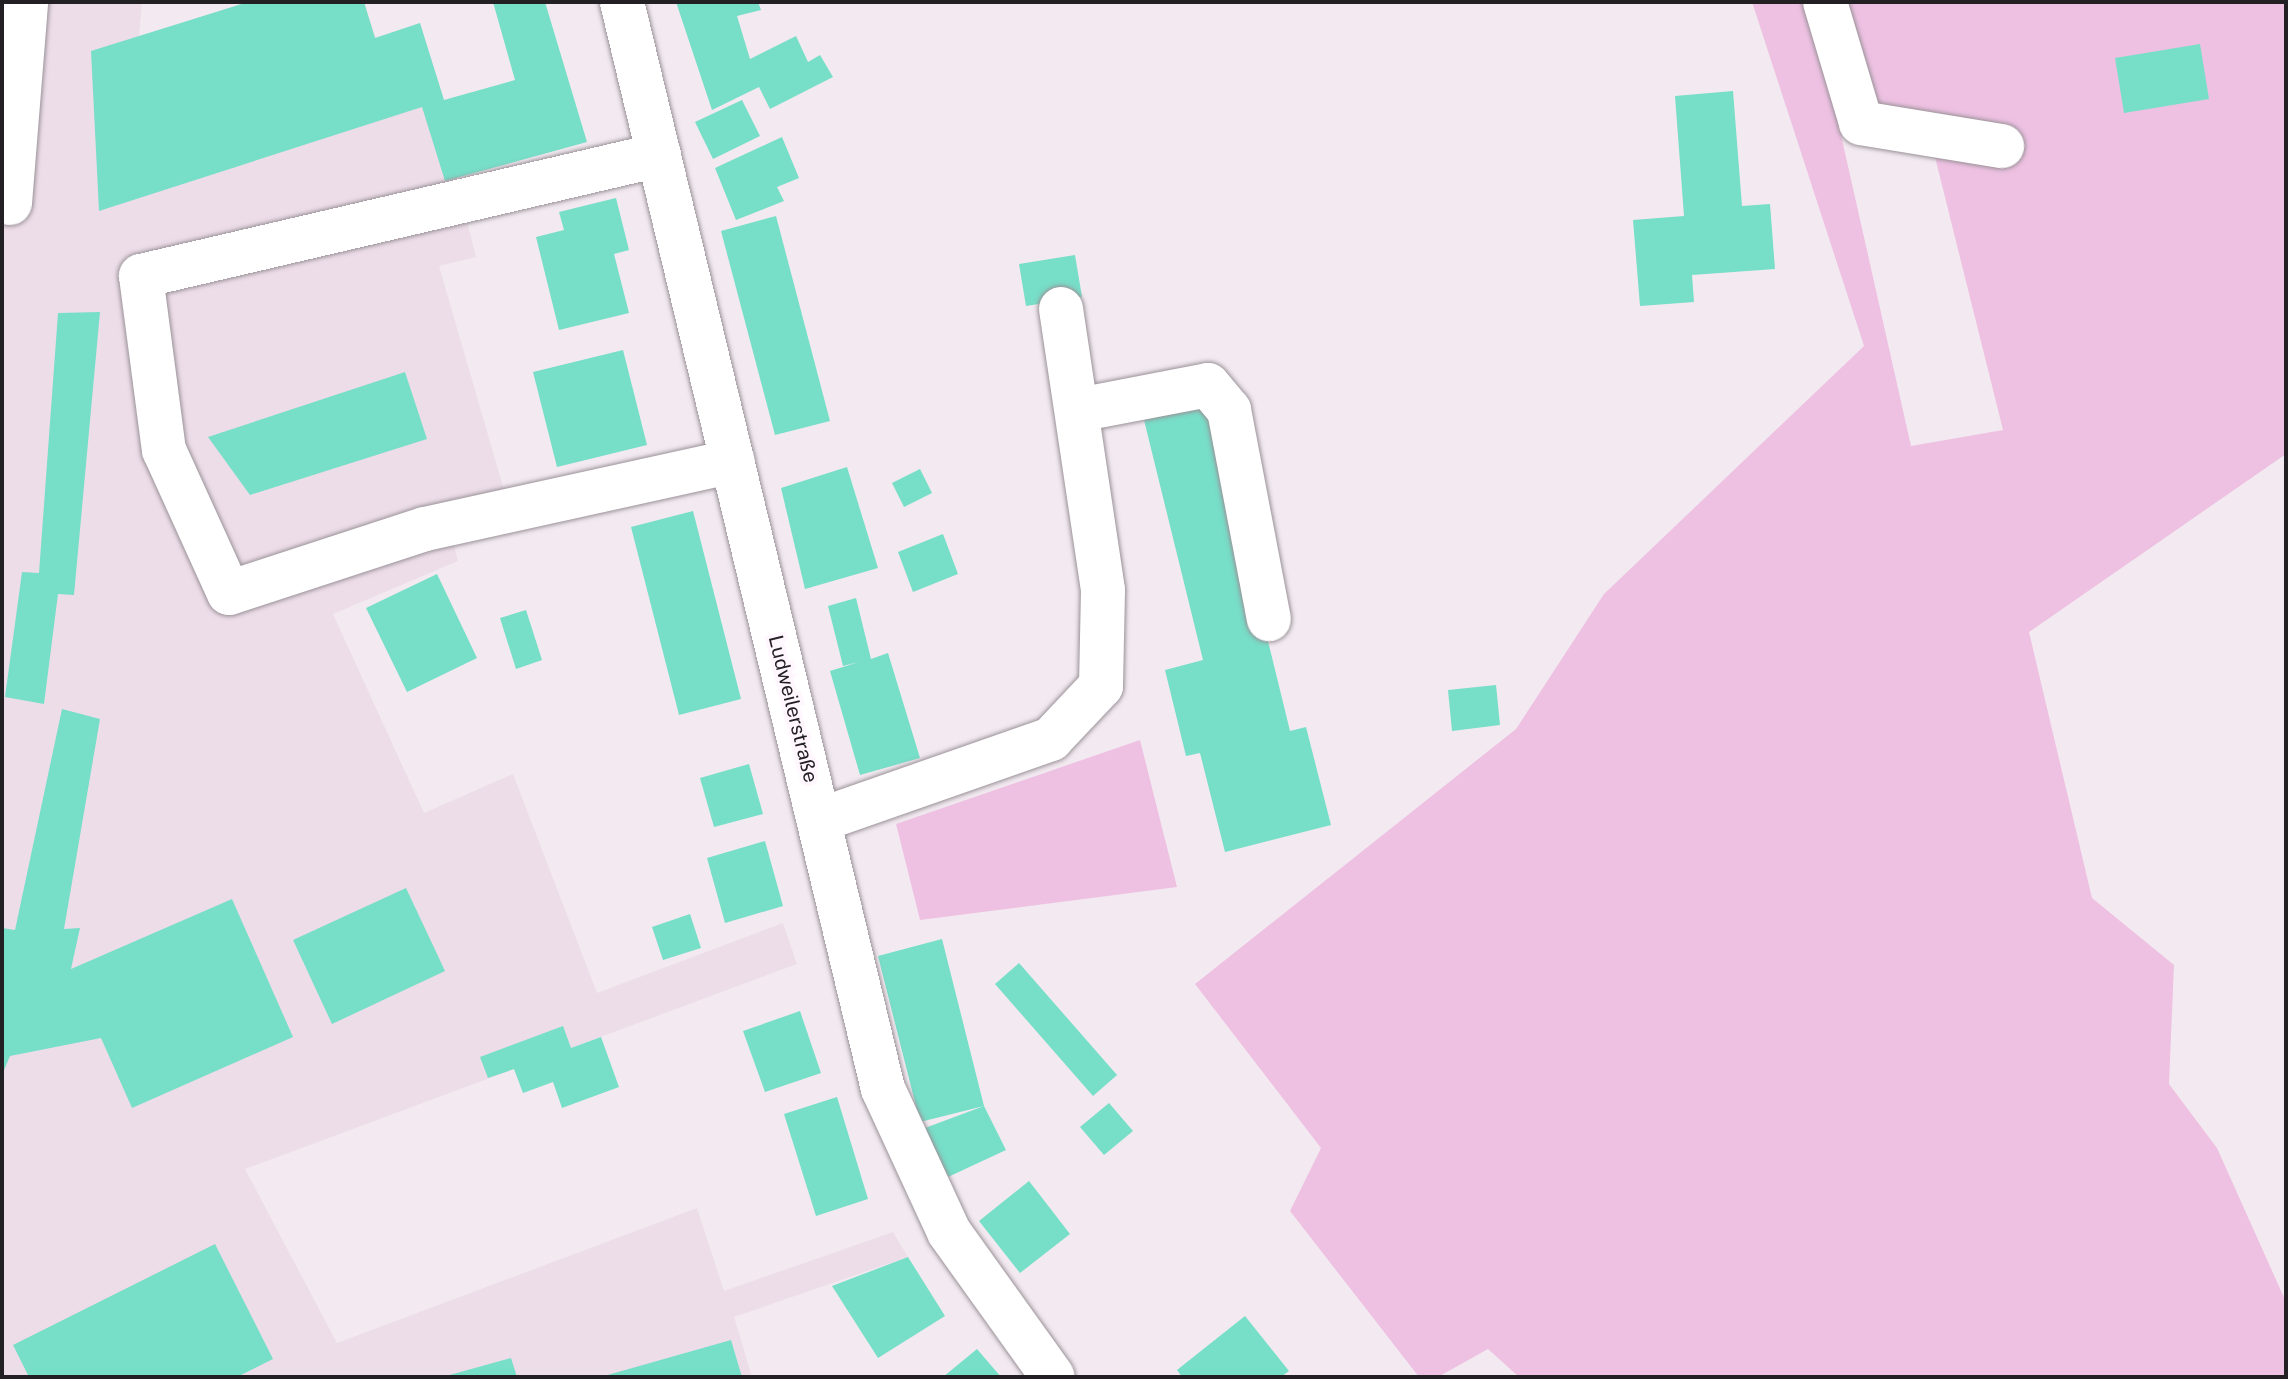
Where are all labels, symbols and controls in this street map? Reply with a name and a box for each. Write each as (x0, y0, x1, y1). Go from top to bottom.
street label: Ludweilerstraße (763, 633, 823, 785)

